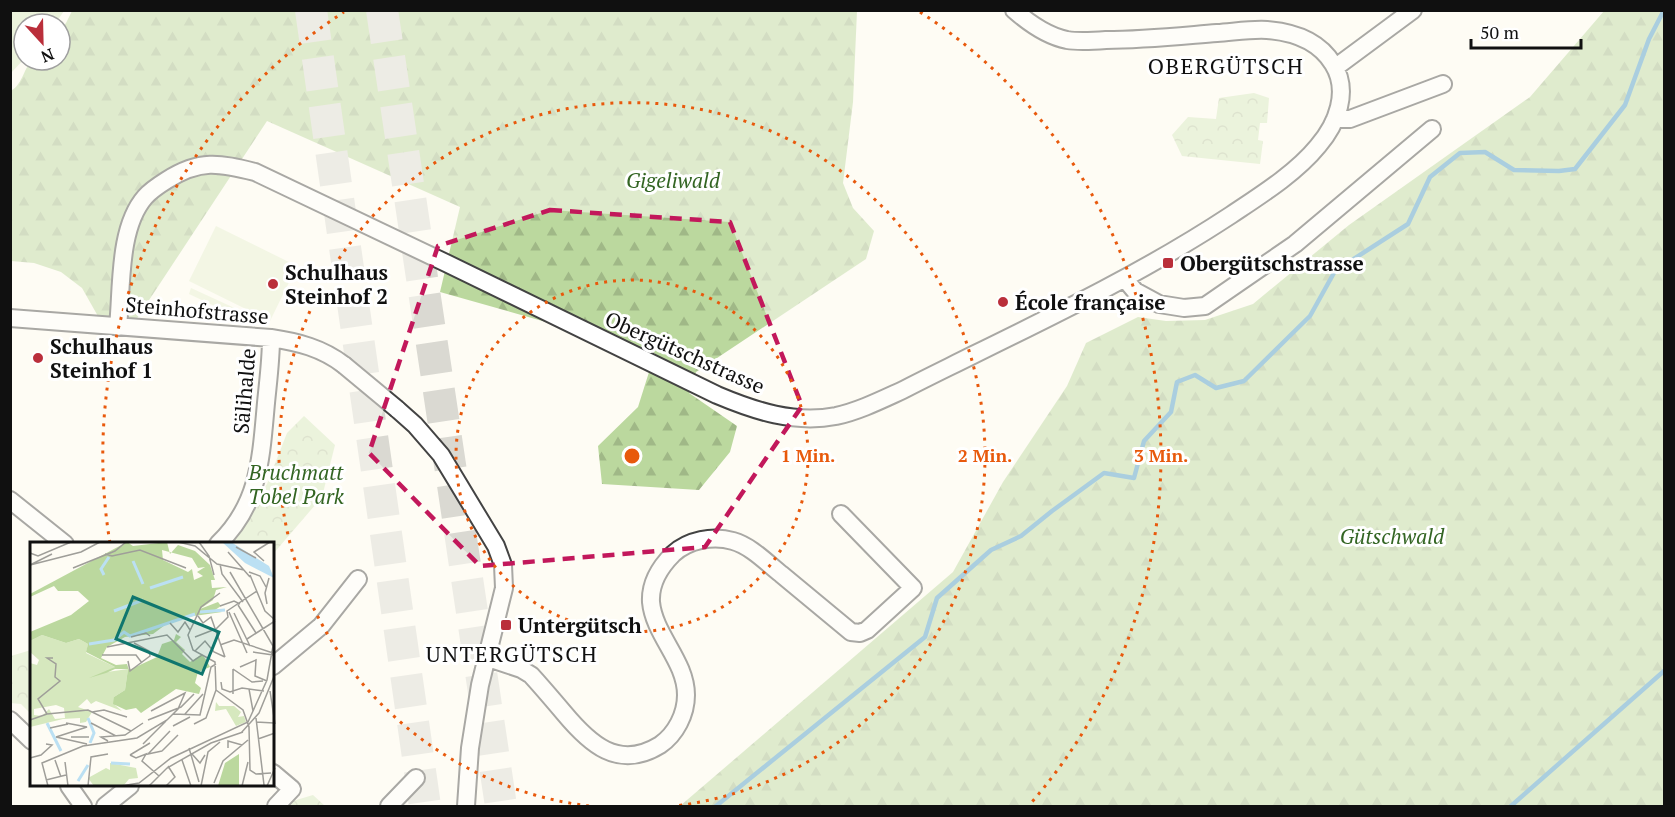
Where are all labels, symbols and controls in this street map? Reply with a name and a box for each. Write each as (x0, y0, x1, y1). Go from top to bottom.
north arrow (12, 12, 72, 72)
scale bar (1471, 12, 1580, 50)
text: 50 m (1480, 20, 1520, 44)
text: N (38, 43, 57, 68)
district label: OBERGÜTSCH (1148, 51, 1304, 80)
park label: Gigeliwald (626, 166, 721, 194)
place label: Obergütschstrasse (1180, 249, 1364, 277)
marker: Obergütschstrasse (1161, 256, 1175, 270)
place label: Schulhaus Steinhof 2 (285, 258, 388, 310)
marker: Schulhaus Steinhof 2 (266, 277, 280, 291)
place label: École française (1015, 288, 1166, 316)
street label: Steinhofstrasse (124, 290, 270, 330)
marker: École française (996, 295, 1010, 309)
street label: Obergütschstrasse (601, 304, 769, 400)
place label: Schulhaus Steinhof 1 (50, 332, 153, 384)
street label: Sälihalde (226, 347, 262, 435)
marker: Schulhaus Steinhof 1 (31, 351, 45, 365)
text: 1 Min. (781, 443, 835, 467)
text: 2 Min. (958, 443, 1012, 467)
text: 3 Min. (1134, 443, 1188, 467)
centre of rings (622, 446, 642, 466)
park label: Bruchmatt Tobel Park (248, 458, 345, 510)
park label: Gütschwald (1340, 522, 1445, 550)
inset map (30, 542, 274, 787)
place label: Untergütsch (518, 611, 642, 639)
marker: Untergütsch (499, 618, 513, 632)
district label: UNTERGÜTSCH (426, 639, 598, 668)

